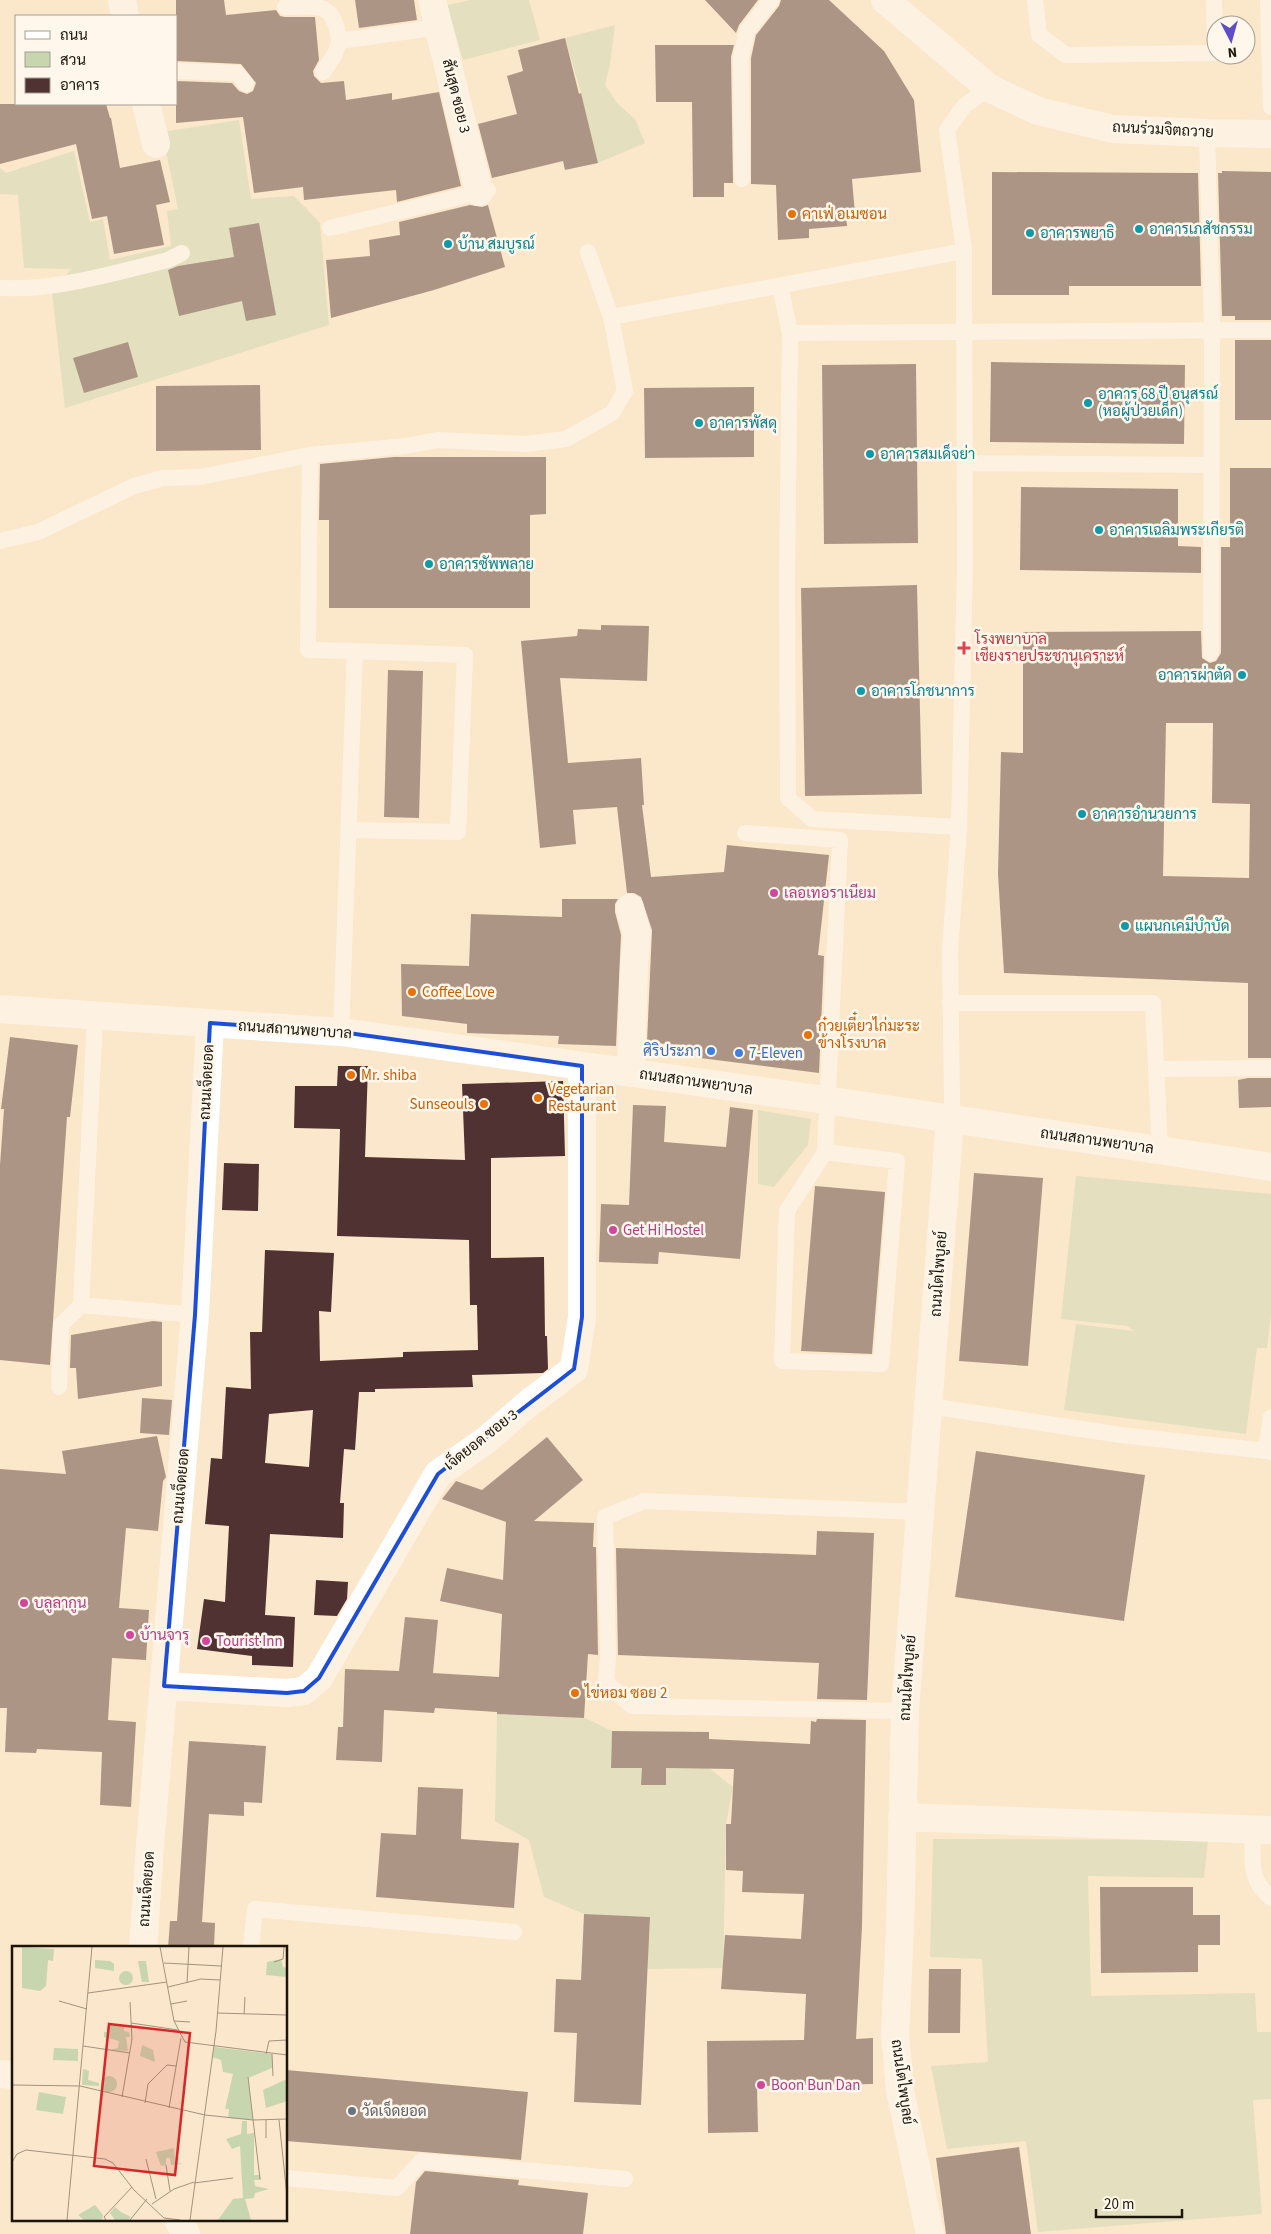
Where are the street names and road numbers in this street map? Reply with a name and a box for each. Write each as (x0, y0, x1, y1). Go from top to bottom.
street label: สันสุด ซอย 3 (437, 57, 475, 135)
street label: ถนนร่วมจิตถวาย (1112, 117, 1214, 143)
street label: ถนนสถานพยาบาล (237, 1016, 353, 1044)
street label: ถนนเจ็ดยอด (194, 1043, 219, 1120)
street label: ถนนสถานพยาบาล (638, 1064, 754, 1100)
street label: ถนนสถานพยาบาล (1039, 1123, 1155, 1159)
street label: ถนนโตไพบูลย์ (926, 1230, 952, 1318)
street label: เจ็ดยอด ซอย 3 (439, 1404, 522, 1475)
street label: ถนนเจ็ดยอด (166, 1447, 195, 1525)
street label: ถนนโตไพบูลย์ (895, 1634, 921, 1722)
street label: ถนนเจ็ดยอด (133, 1850, 160, 1928)
street label: ถนนโตไพบูลย์ (886, 2038, 918, 2126)

